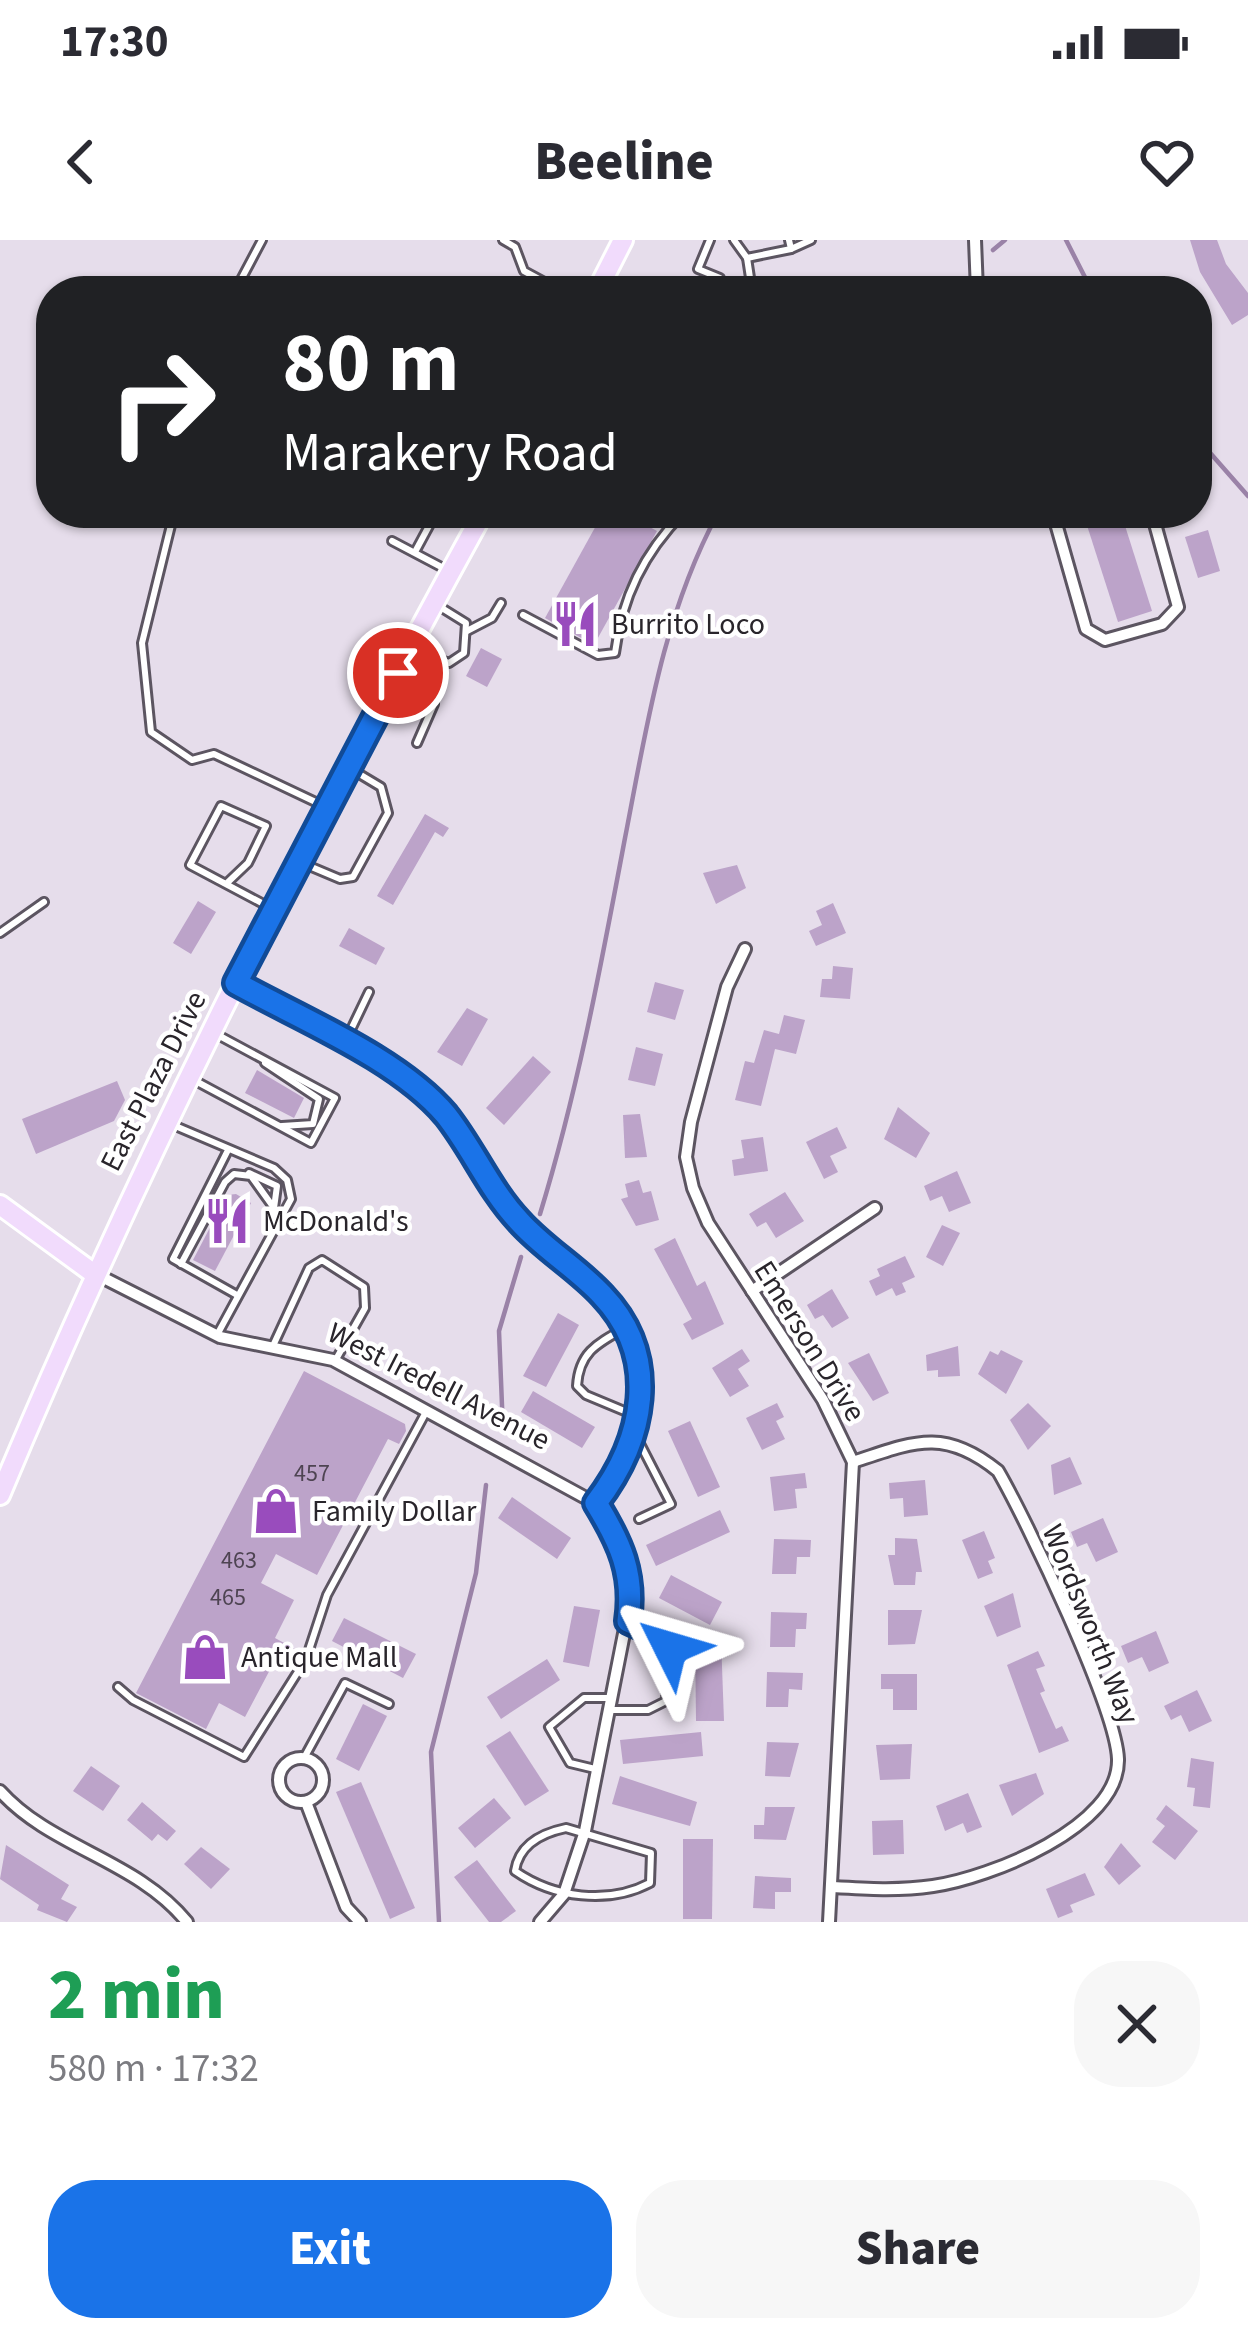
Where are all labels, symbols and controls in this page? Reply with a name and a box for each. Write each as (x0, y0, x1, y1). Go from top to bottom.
text: 17:30 (60, 10, 169, 74)
text: Beeline (534, 124, 714, 201)
icon: back (48, 129, 114, 195)
icon: heart (1134, 129, 1200, 195)
text: 80 m (282, 304, 460, 424)
icon: right (84, 324, 240, 480)
text: Marakery Road (282, 415, 618, 492)
restaurant icon: Burrito Loco (550, 599, 600, 649)
place label: Burrito Loco (611, 603, 765, 646)
pin (347, 622, 449, 724)
icon: arrive (365, 640, 431, 706)
street label: East Plaza Drive (90, 984, 217, 1179)
restaurant icon: McDonald's (202, 1196, 252, 1246)
place label: McDonald's (263, 1200, 408, 1243)
street label: Emerson Drive (743, 1253, 876, 1430)
street label: West Iredell Avenue (320, 1312, 558, 1461)
house number: 457 (294, 1456, 330, 1491)
shop icon: Family Dollar (251, 1486, 301, 1536)
place label: Family Dollar (312, 1490, 477, 1533)
street label: Wordsworth Way (1031, 1518, 1150, 1731)
house number: 463 (221, 1543, 257, 1578)
house number: 465 (210, 1580, 246, 1615)
position arrow (607, 1585, 733, 1711)
shop icon: Antique Mall (180, 1632, 230, 1682)
place label: Antique Mall (241, 1636, 397, 1679)
text: 2 min (48, 1944, 225, 2047)
button: close (1074, 1961, 1200, 2087)
text: 580 m · 17:32 (48, 2041, 259, 2097)
button: Exit (48, 2180, 612, 2318)
button: Share (636, 2180, 1200, 2318)

